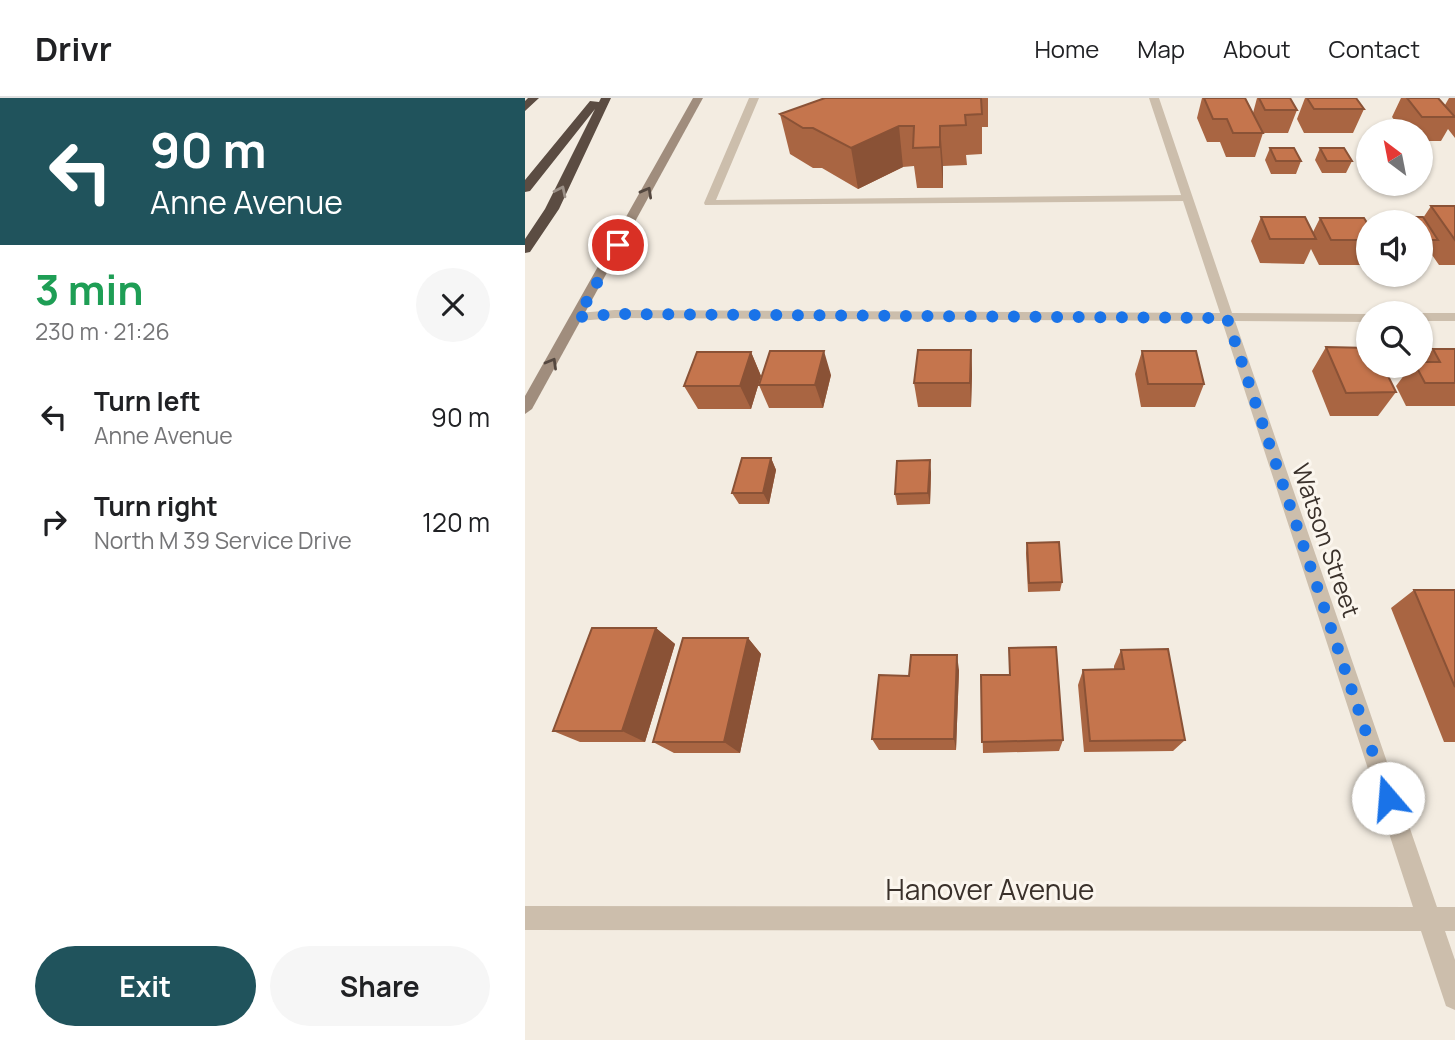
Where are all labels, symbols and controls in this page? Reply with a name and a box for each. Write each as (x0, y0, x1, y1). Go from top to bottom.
text: Drivr (35, 26, 112, 71)
text: Home (1034, 32, 1099, 65)
text: Map (1137, 32, 1185, 65)
text: About (1223, 32, 1291, 65)
text: Contact (1329, 32, 1420, 65)
text: 90 m (150, 116, 267, 183)
north arrow (1356, 119, 1433, 196)
map controls (1356, 119, 1433, 378)
icon: left (35, 126, 126, 217)
text: Anne Avenue (150, 180, 343, 224)
one-way arrow (552, 186, 566, 198)
one-way arrow (638, 187, 652, 200)
button: sound (1356, 210, 1433, 287)
pin (588, 215, 648, 275)
icon: arrive (599, 226, 637, 264)
text: 3 min (35, 260, 144, 318)
button: close (416, 268, 490, 342)
button: search (1356, 301, 1433, 378)
text: 230 m · 21:26 (35, 315, 170, 347)
one-way arrow (544, 358, 557, 370)
text: Turn left (94, 383, 201, 419)
icon: left (35, 398, 73, 436)
text: 90 m (431, 399, 490, 435)
text: Anne Avenue (94, 419, 233, 451)
street label: Watson Street (1285, 459, 1369, 621)
text: Turn right (94, 488, 218, 524)
icon: right (35, 503, 73, 541)
text: 120 m (422, 504, 490, 540)
text: North M 39 Service Drive (94, 524, 352, 556)
position arrow (1351, 761, 1425, 835)
street label: Hanover Avenue (886, 870, 1094, 908)
button: Exit (35, 946, 256, 1026)
button: Share (270, 946, 490, 1026)

